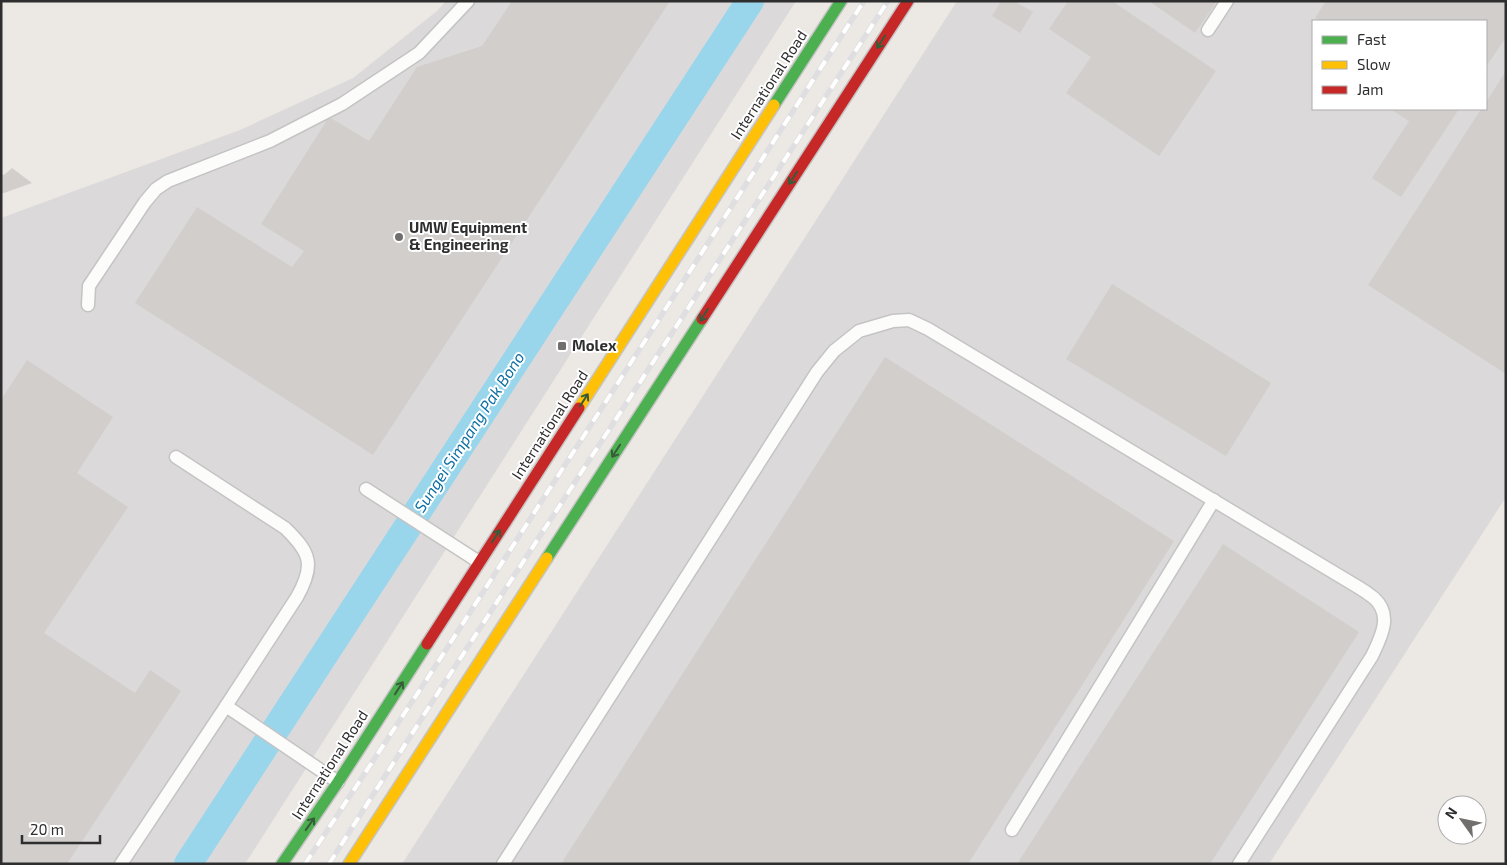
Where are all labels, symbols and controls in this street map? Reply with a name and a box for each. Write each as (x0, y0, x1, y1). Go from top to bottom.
legend (1312, 20, 1487, 110)
street label: International Road (726, 27, 810, 142)
text: Fast (1357, 30, 1387, 48)
one-way arrow (876, 35, 887, 49)
text: Slow (1357, 55, 1391, 73)
text: Jam (1357, 80, 1383, 98)
one-way arrow (788, 171, 798, 185)
place label: UMW Equipment & Engineering (409, 218, 527, 253)
marker: UMW Equipment & Engineering (393, 231, 405, 243)
one-way arrow (699, 307, 709, 321)
place label: Molex (572, 336, 617, 354)
marker: Molex (556, 340, 568, 352)
water label: Sungei Simpang Pak Bono (410, 348, 528, 516)
street label: International Road (507, 367, 591, 482)
one-way arrow (579, 393, 589, 407)
one-way arrow (611, 444, 621, 458)
one-way arrow (491, 530, 501, 544)
one-way arrow (394, 681, 404, 695)
street label: International Road (287, 707, 371, 822)
north arrow (1437, 795, 1487, 845)
text: N (1441, 804, 1461, 822)
scale bar (22, 812, 100, 844)
one-way arrow (305, 817, 315, 831)
text: 20 m (30, 820, 64, 838)

